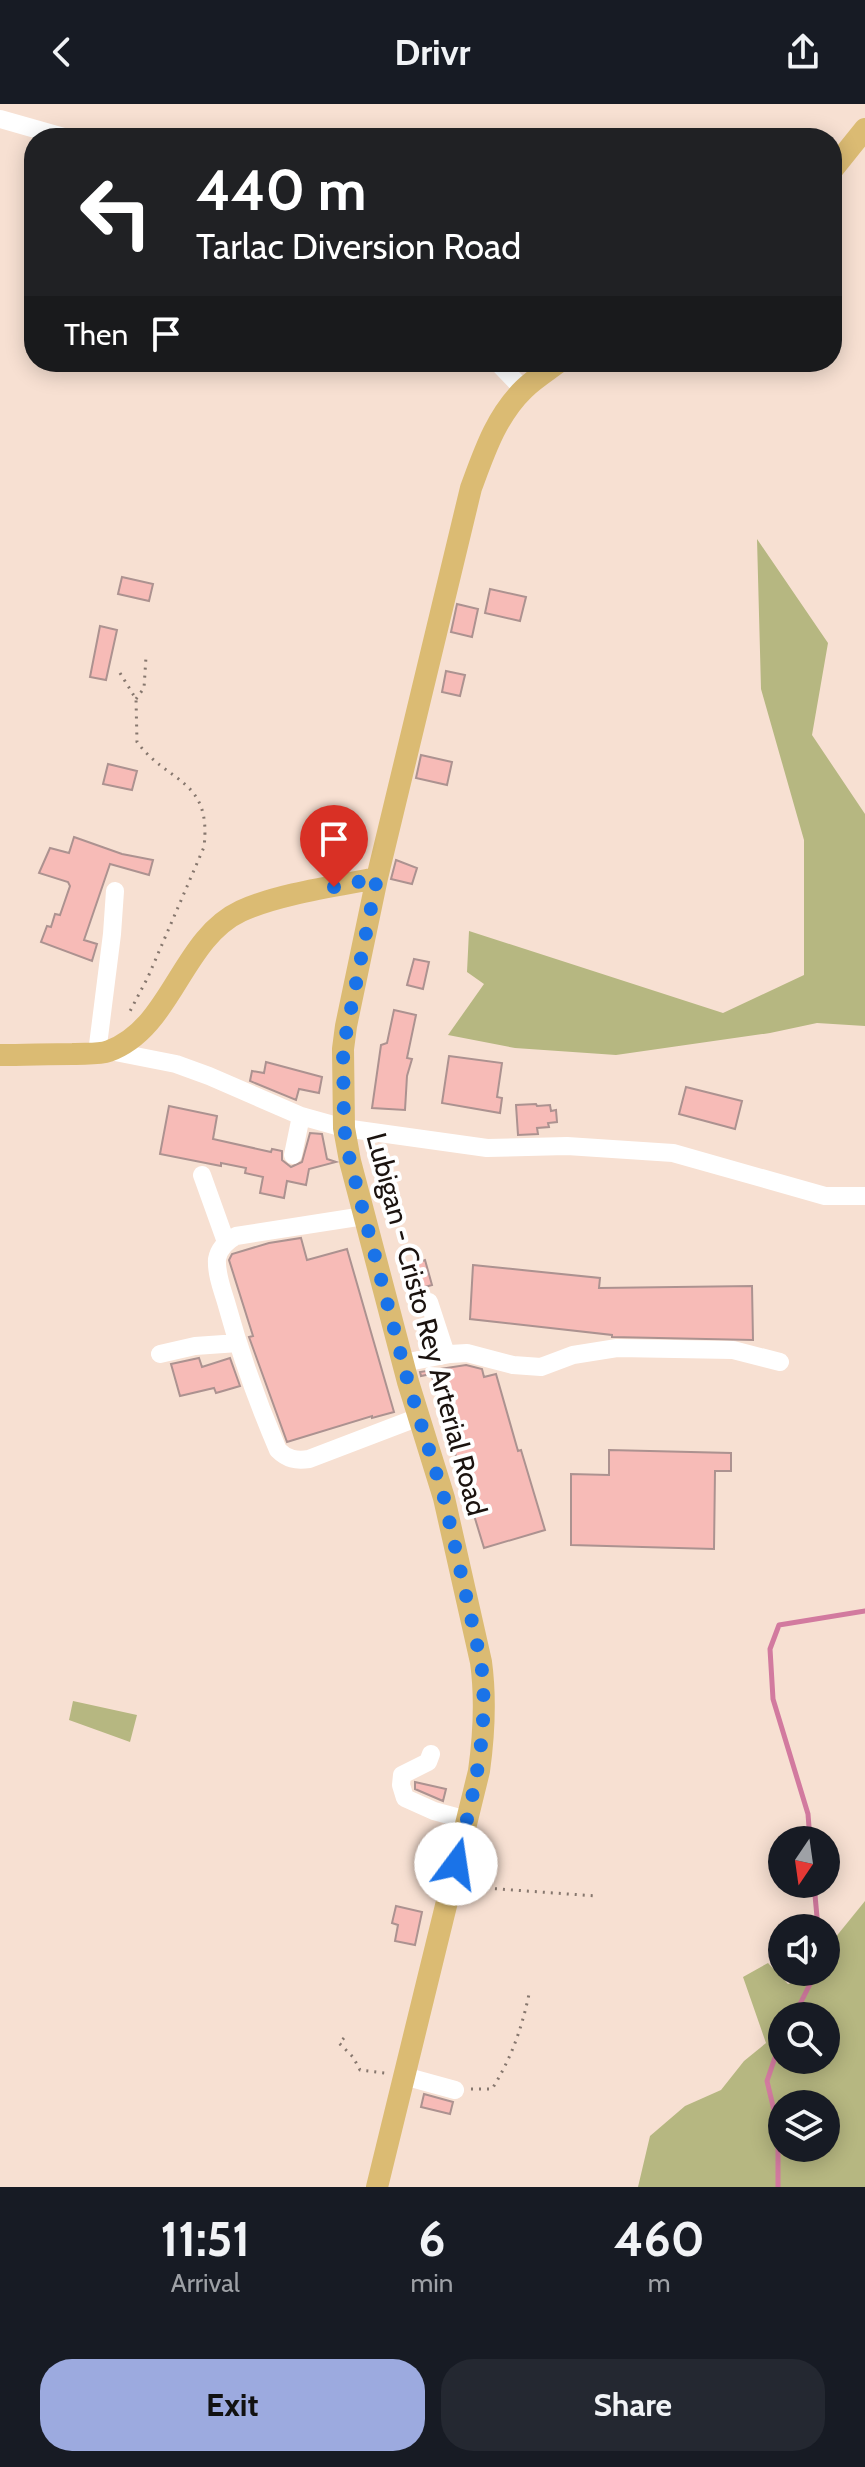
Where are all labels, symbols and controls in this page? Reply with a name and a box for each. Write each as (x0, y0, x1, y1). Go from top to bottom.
icon: back (40, 30, 84, 74)
text: Drivr (395, 30, 470, 74)
icon: share (781, 30, 825, 74)
text: 440 m (196, 156, 366, 224)
icon: left (64, 160, 168, 264)
text: Tarlac Diversion Road (196, 224, 521, 268)
icon: arrive (144, 312, 188, 356)
text: Then (64, 316, 128, 353)
pin (300, 805, 368, 887)
icon: arrive (312, 817, 356, 861)
street label: Lubigan - Cristo Rey Arterial Road (360, 1129, 494, 1519)
position arrow (414, 1822, 498, 1906)
north arrow (768, 1826, 840, 1898)
map controls (768, 1826, 840, 2162)
button: sound (768, 1914, 840, 1986)
button: search (768, 2002, 840, 2074)
button: layers (768, 2090, 840, 2162)
text: 11:51 (160, 2210, 250, 2268)
text: 6 (418, 2210, 445, 2268)
text: 460 (614, 2210, 705, 2268)
text: Arrival (171, 2267, 240, 2299)
text: min (411, 2267, 453, 2299)
text: m (648, 2267, 671, 2299)
button: Exit (40, 2359, 425, 2451)
button: Share (441, 2359, 825, 2451)

